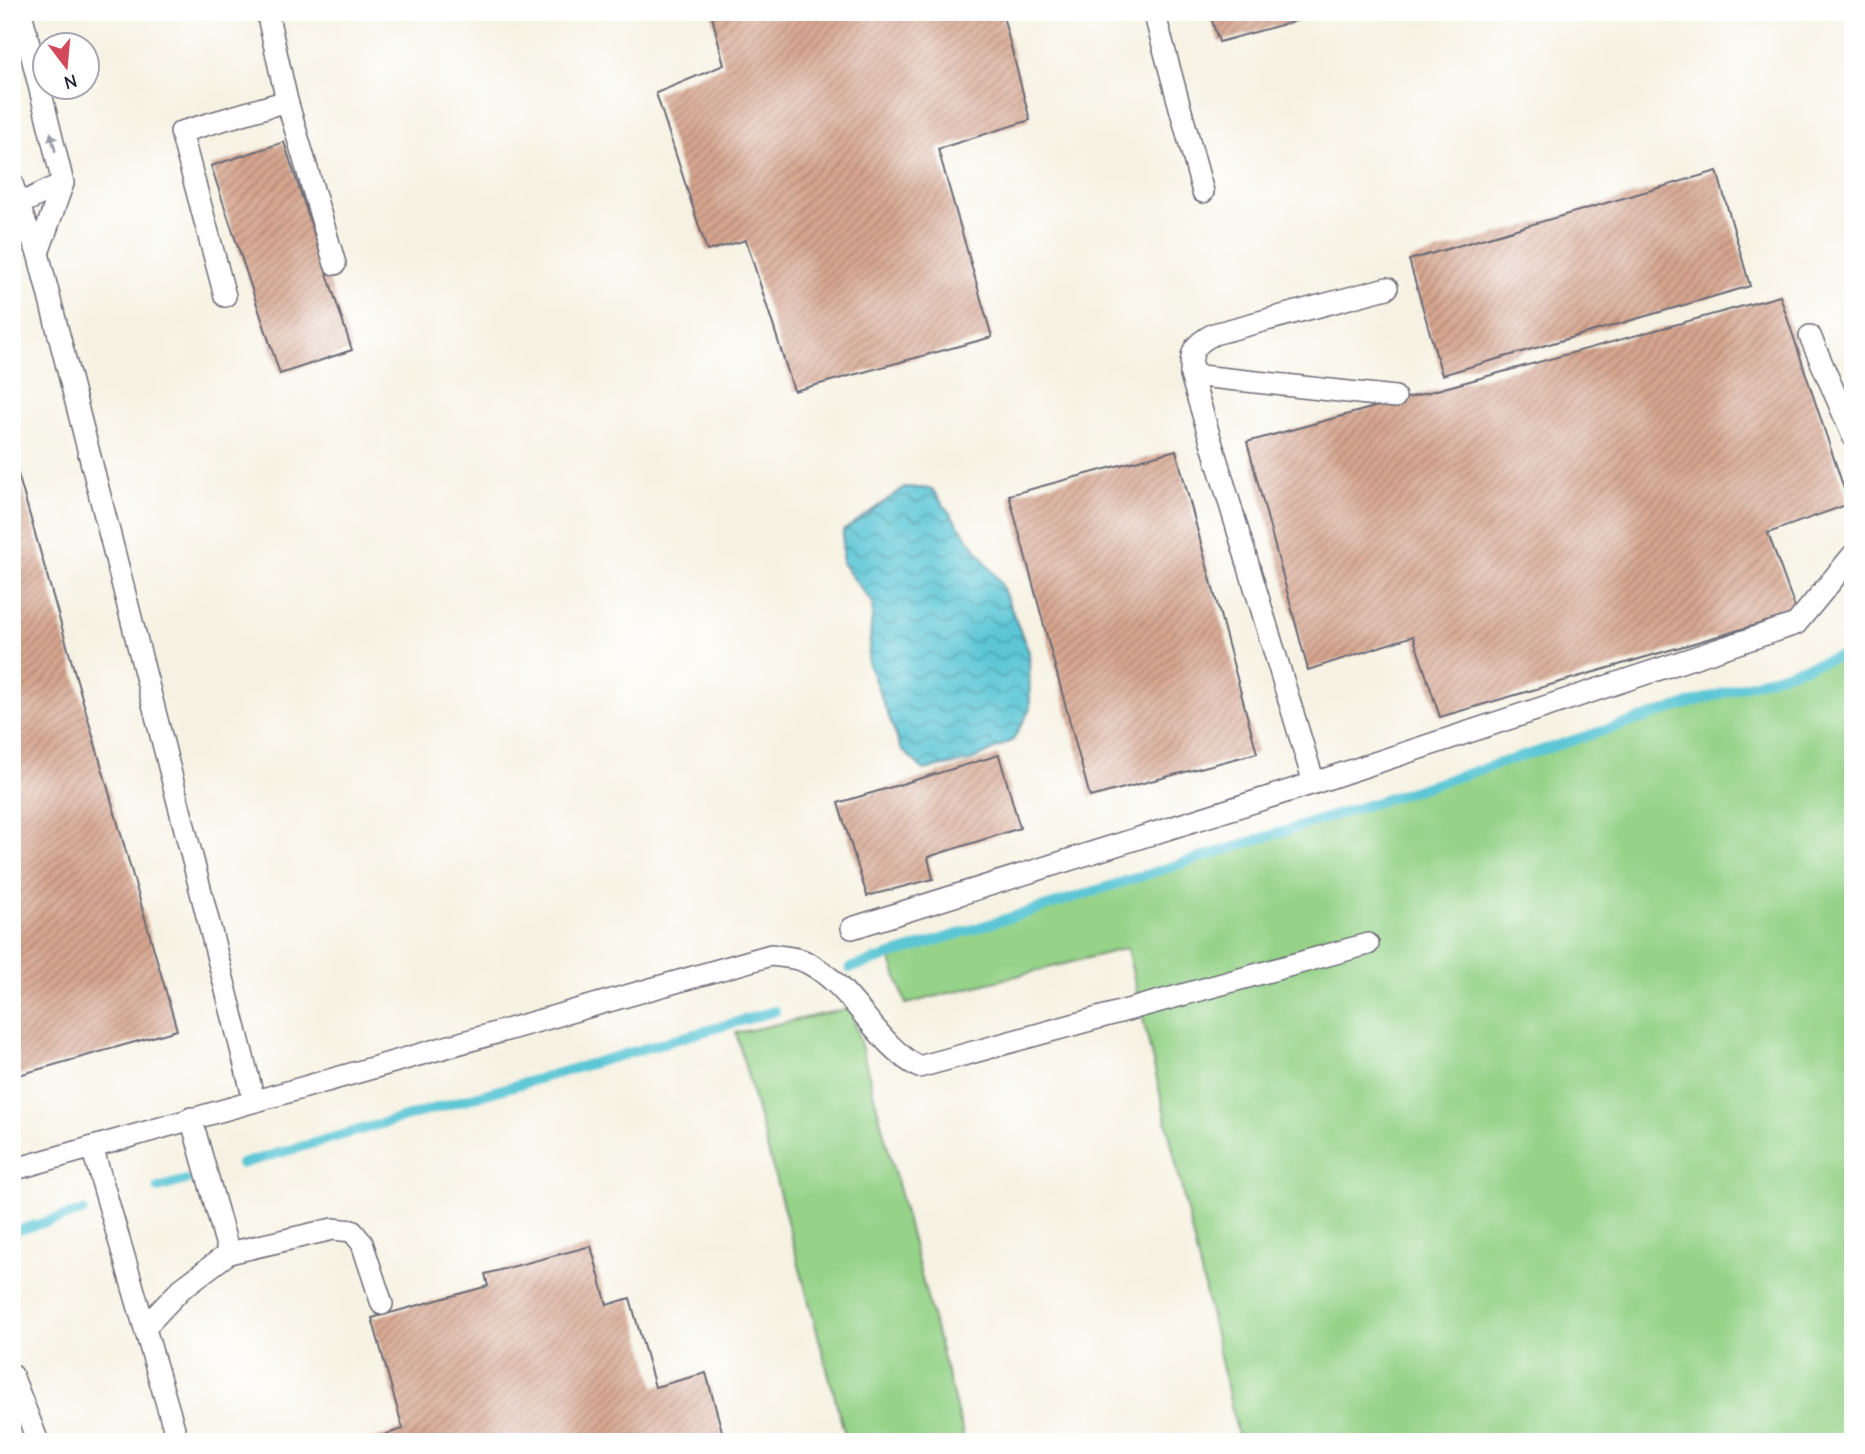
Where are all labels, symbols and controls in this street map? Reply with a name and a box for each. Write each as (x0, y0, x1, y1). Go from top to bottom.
north arrow (32, 32, 102, 102)
text: N (61, 69, 79, 94)
one-way arrow (47, 130, 58, 152)

